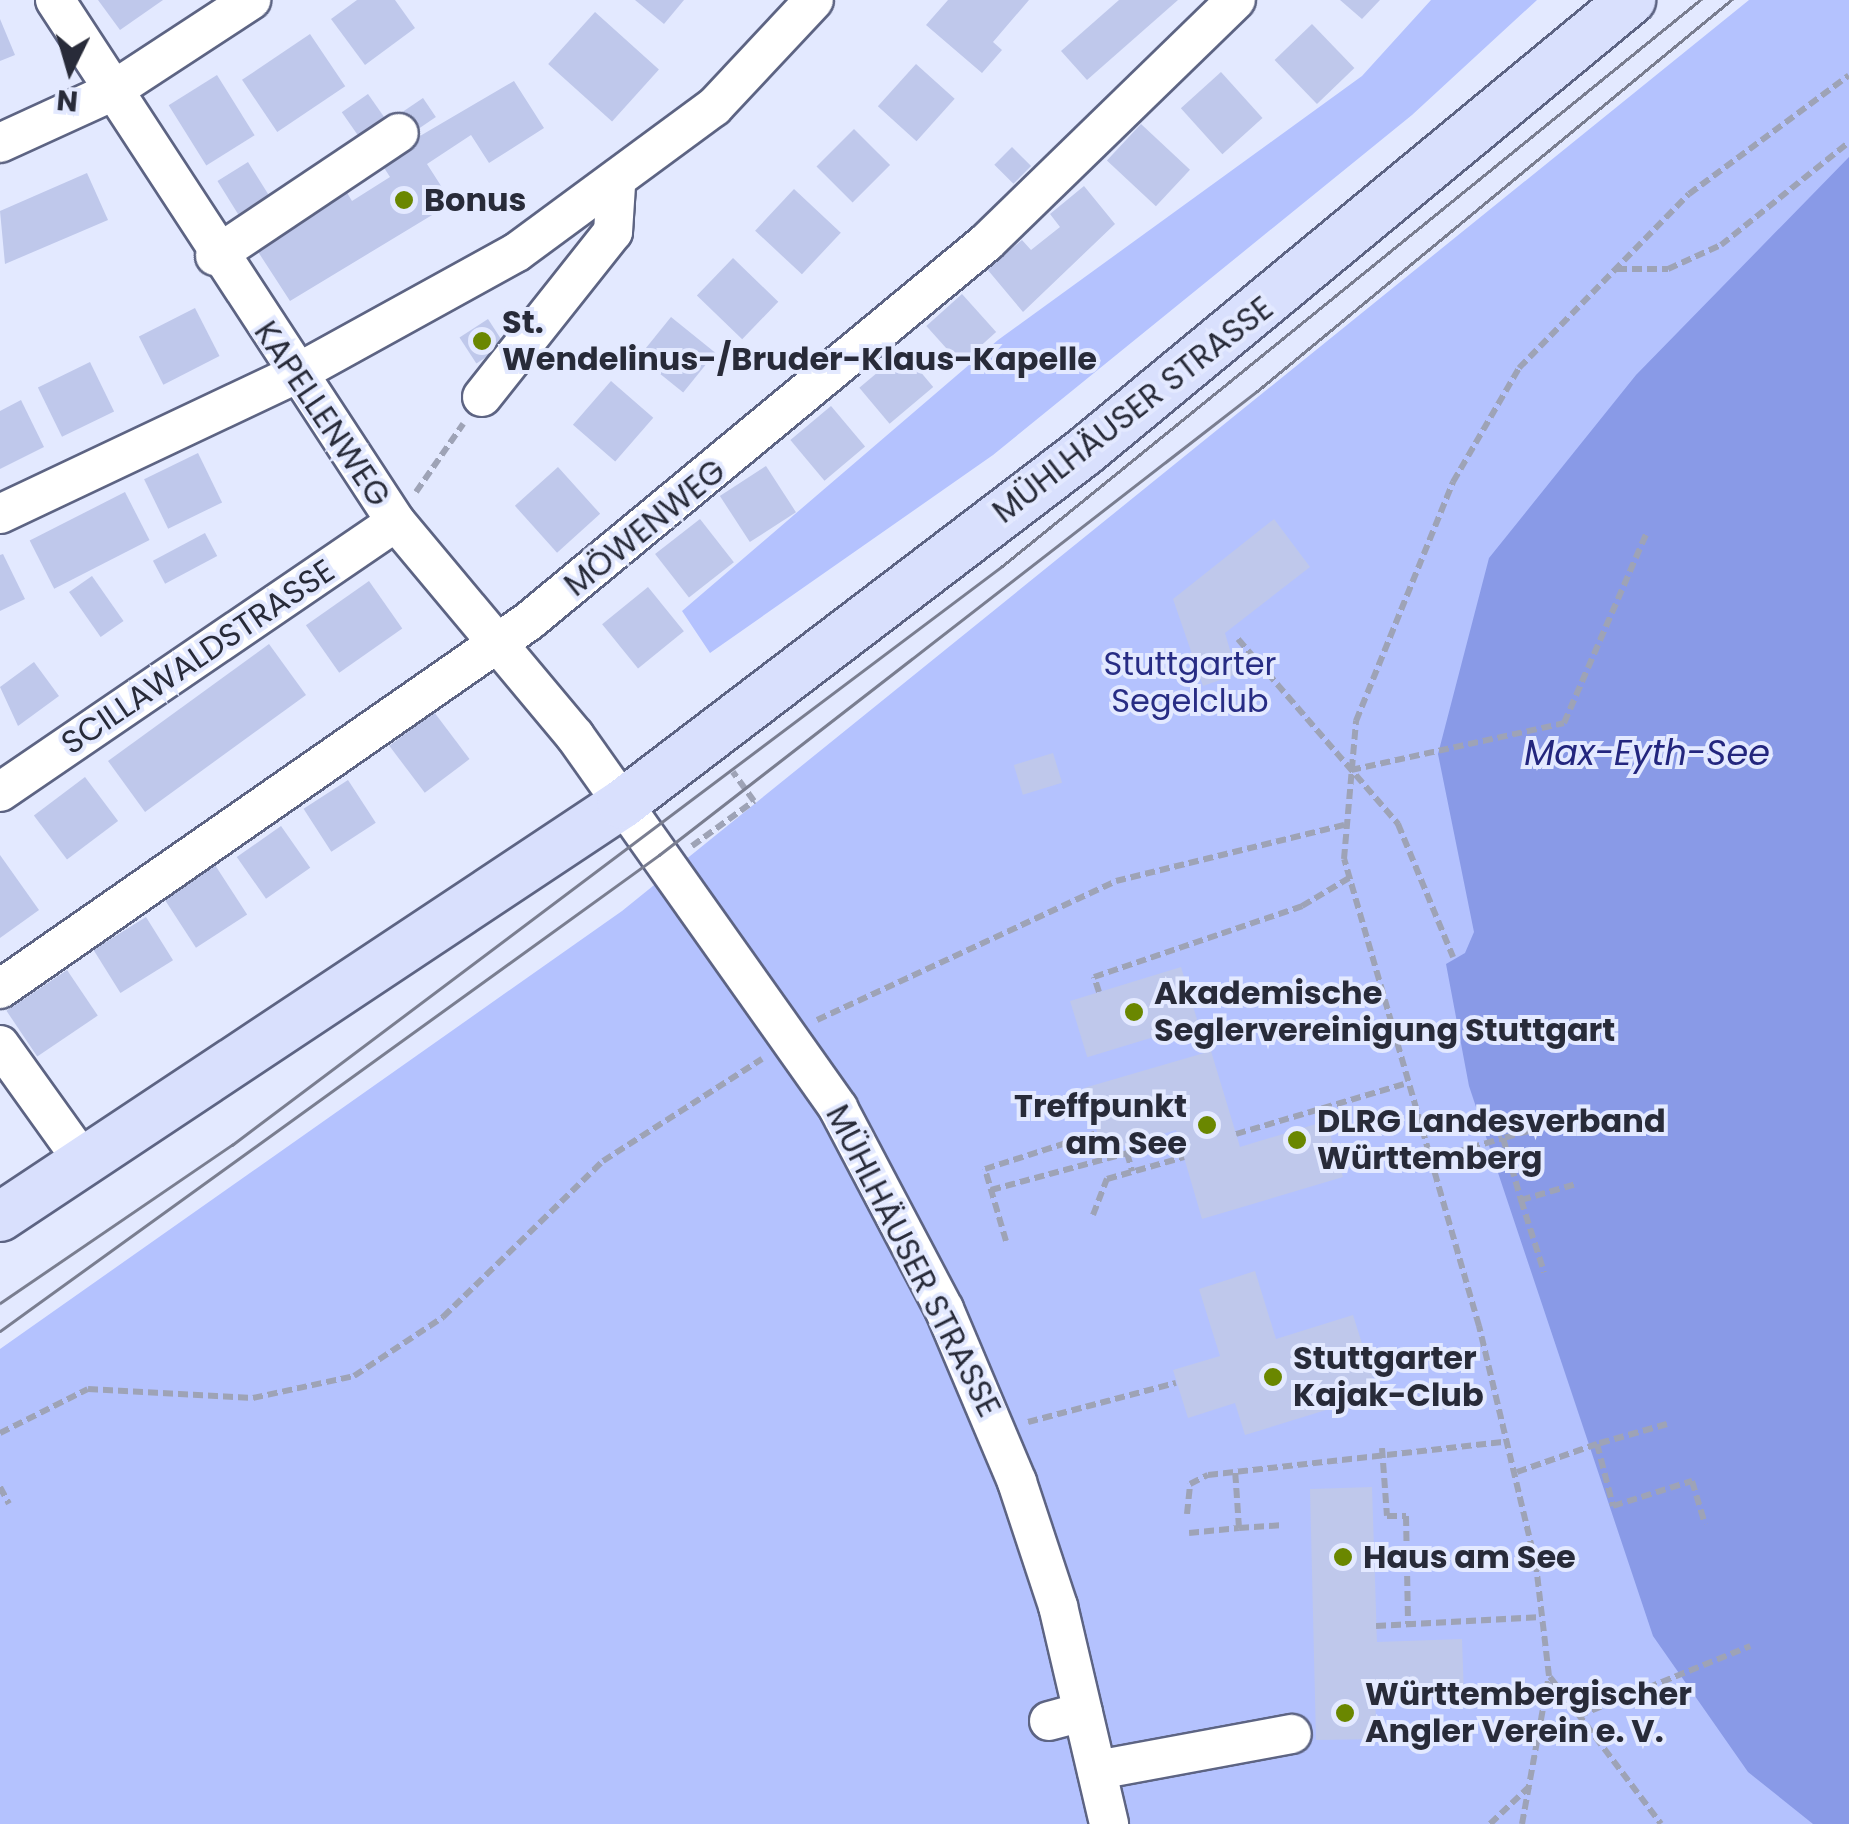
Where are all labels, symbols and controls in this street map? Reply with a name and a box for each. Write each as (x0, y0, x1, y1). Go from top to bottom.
north arrow (20, 20, 120, 120)
text: N (55, 80, 80, 121)
place label: Bonus (424, 181, 526, 219)
marker: Bonus (393, 189, 415, 211)
street label: MÜHLHÄUSER STRASSE (985, 289, 1281, 531)
place label: St. Wendelinus-/Bruder-Klaus-Kapelle (502, 304, 1097, 379)
street label: KAPELLENWEG (246, 314, 398, 514)
marker: St. Wendelinus-/Bruder-Klaus-Kapelle (471, 330, 493, 352)
street label: MÖWENWEG (557, 452, 733, 604)
street label: SCILLAWALDSTRASSE (54, 551, 342, 763)
park label: Stuttgarter Segelclub (1104, 646, 1276, 721)
water label: Max-Eyth-See (1524, 732, 1770, 774)
place label: Akademische Seglervereinigung Stuttgart (1154, 975, 1615, 1050)
marker: Akademische Seglervereinigung Stuttgart (1123, 1001, 1145, 1023)
place label: Treffpunkt am See (1014, 1088, 1187, 1163)
street label: MÜHLHÄUSER STRASSE (818, 1099, 1008, 1423)
place label: DLRG Landesverband Württemberg (1317, 1103, 1666, 1178)
marker: Treffpunkt am See (1196, 1114, 1218, 1136)
marker: DLRG Landesverband Württemberg (1286, 1129, 1308, 1151)
place label: Stuttgarter Kajak-Club (1293, 1340, 1484, 1415)
marker: Stuttgarter Kajak-Club (1262, 1366, 1284, 1388)
place label: Haus am See (1363, 1538, 1576, 1576)
marker: Haus am See (1332, 1546, 1354, 1568)
place label: Württembergischer Angler Verein e. V. (1365, 1676, 1692, 1751)
marker: Württembergischer Angler Verein e. V. (1334, 1702, 1356, 1724)

